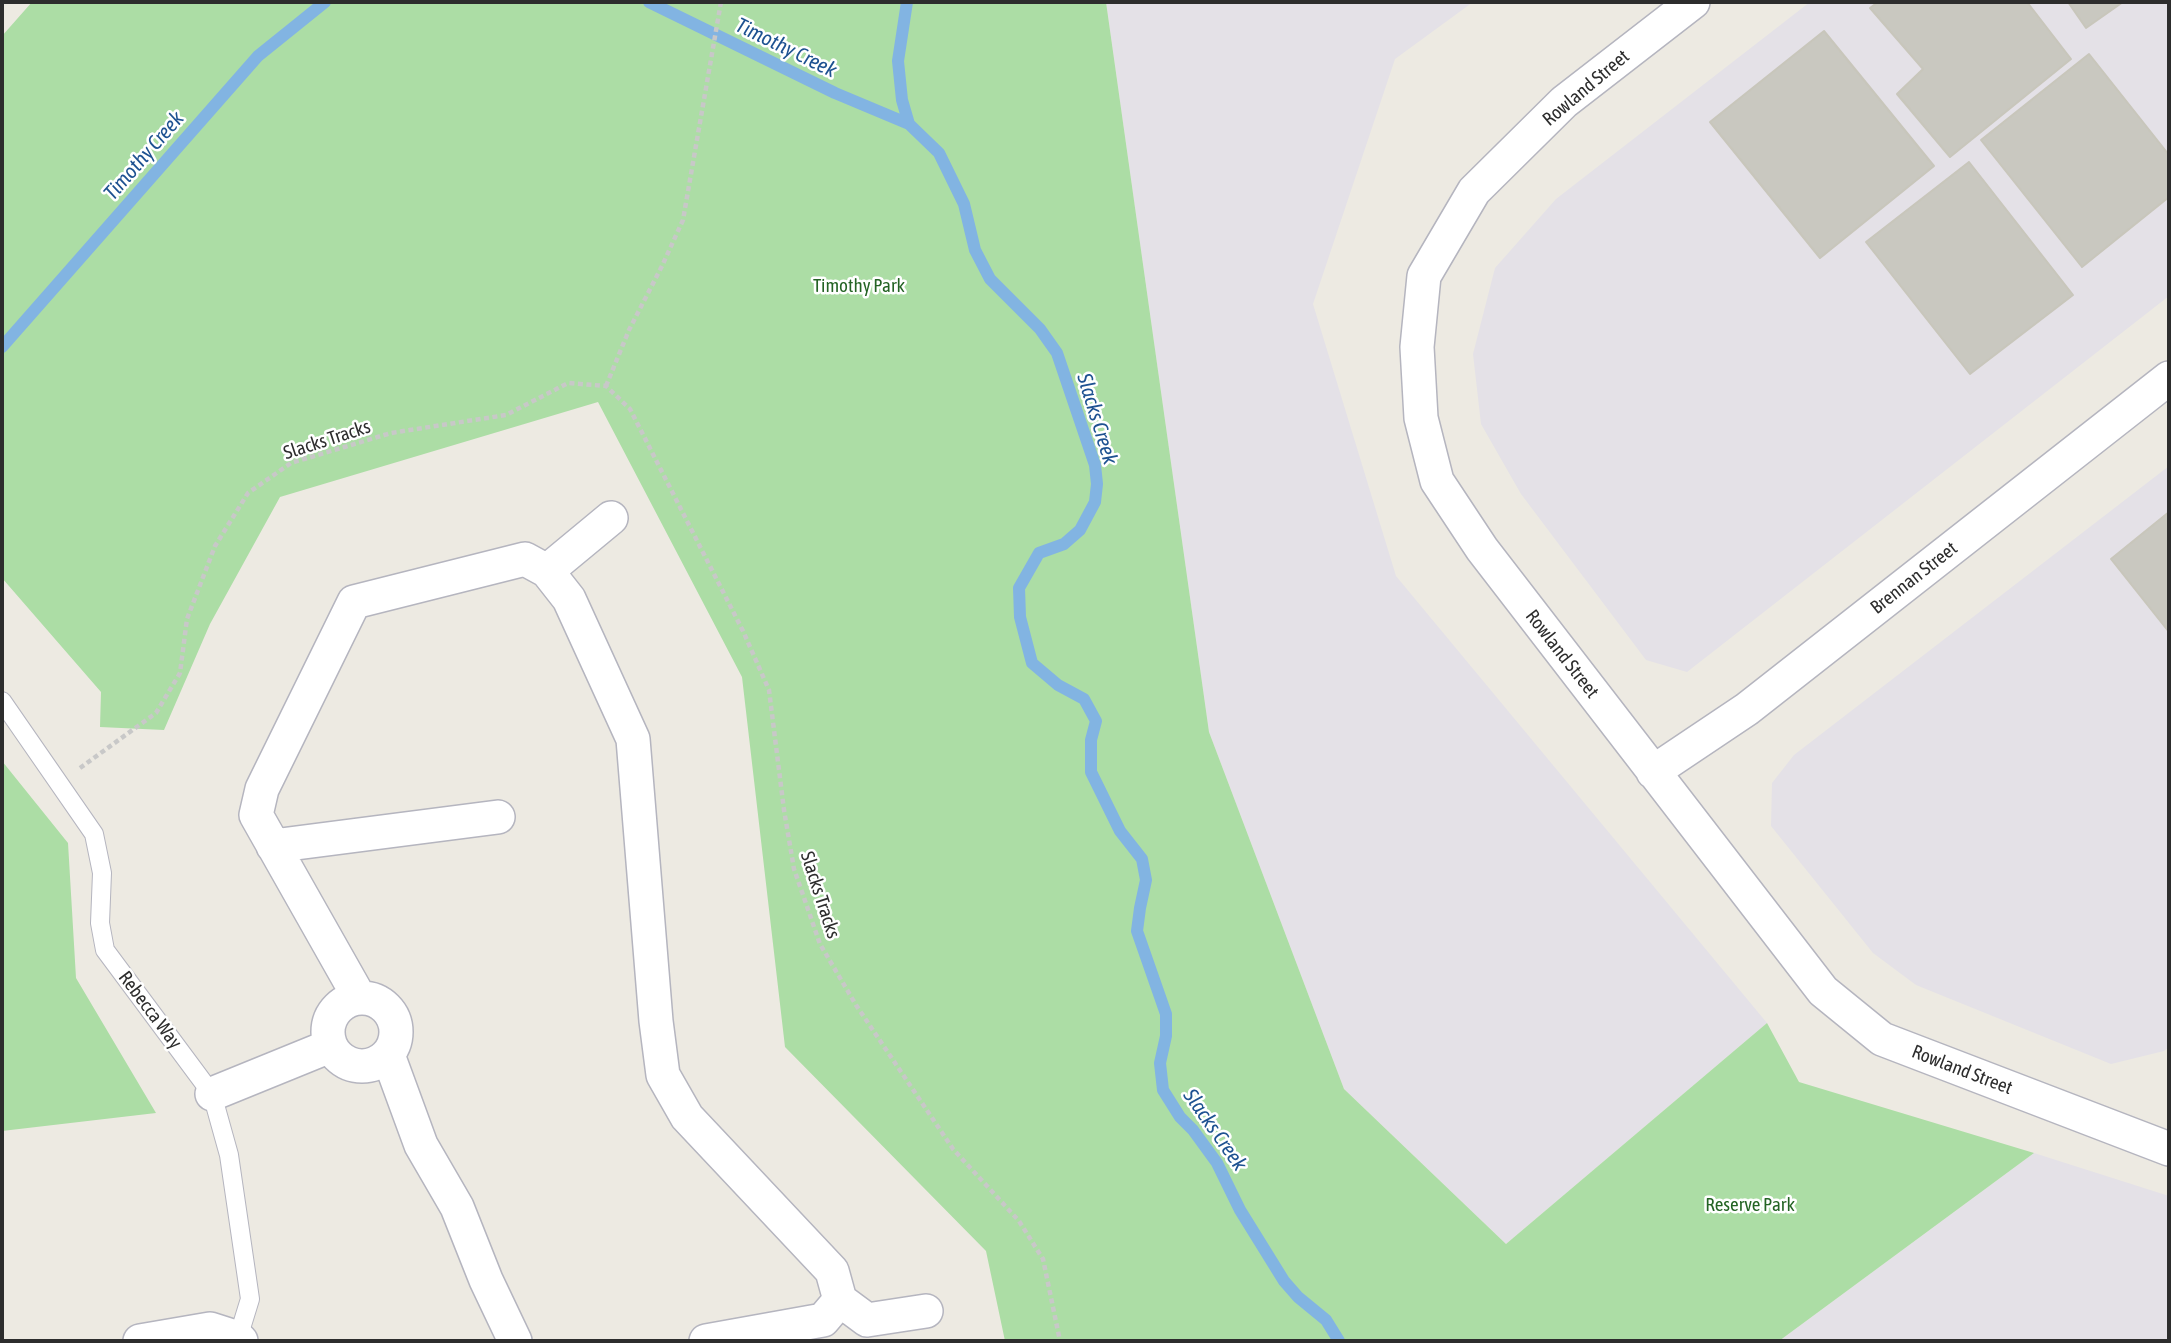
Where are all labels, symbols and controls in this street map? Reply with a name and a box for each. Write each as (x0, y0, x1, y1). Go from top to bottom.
water label: Timothy Creek (731, 13, 841, 83)
street label: Rowland Street (1538, 45, 1634, 131)
water label: Timothy Creek (99, 106, 189, 206)
park label: Timothy Park (813, 275, 905, 297)
water label: Slacks Creek (1071, 370, 1123, 468)
street label: Slacks Tracks (281, 415, 373, 465)
street label: Brennan Street (1866, 537, 1962, 619)
street label: Rowland Street (1520, 605, 1604, 703)
street label: Slacks Tracks (795, 849, 845, 941)
street label: Rebecca Way (114, 967, 186, 1053)
street label: Rowland Street (1908, 1040, 2016, 1100)
water label: Slacks Creek (1178, 1084, 1252, 1176)
park label: Reserve Park (1705, 1194, 1795, 1216)

